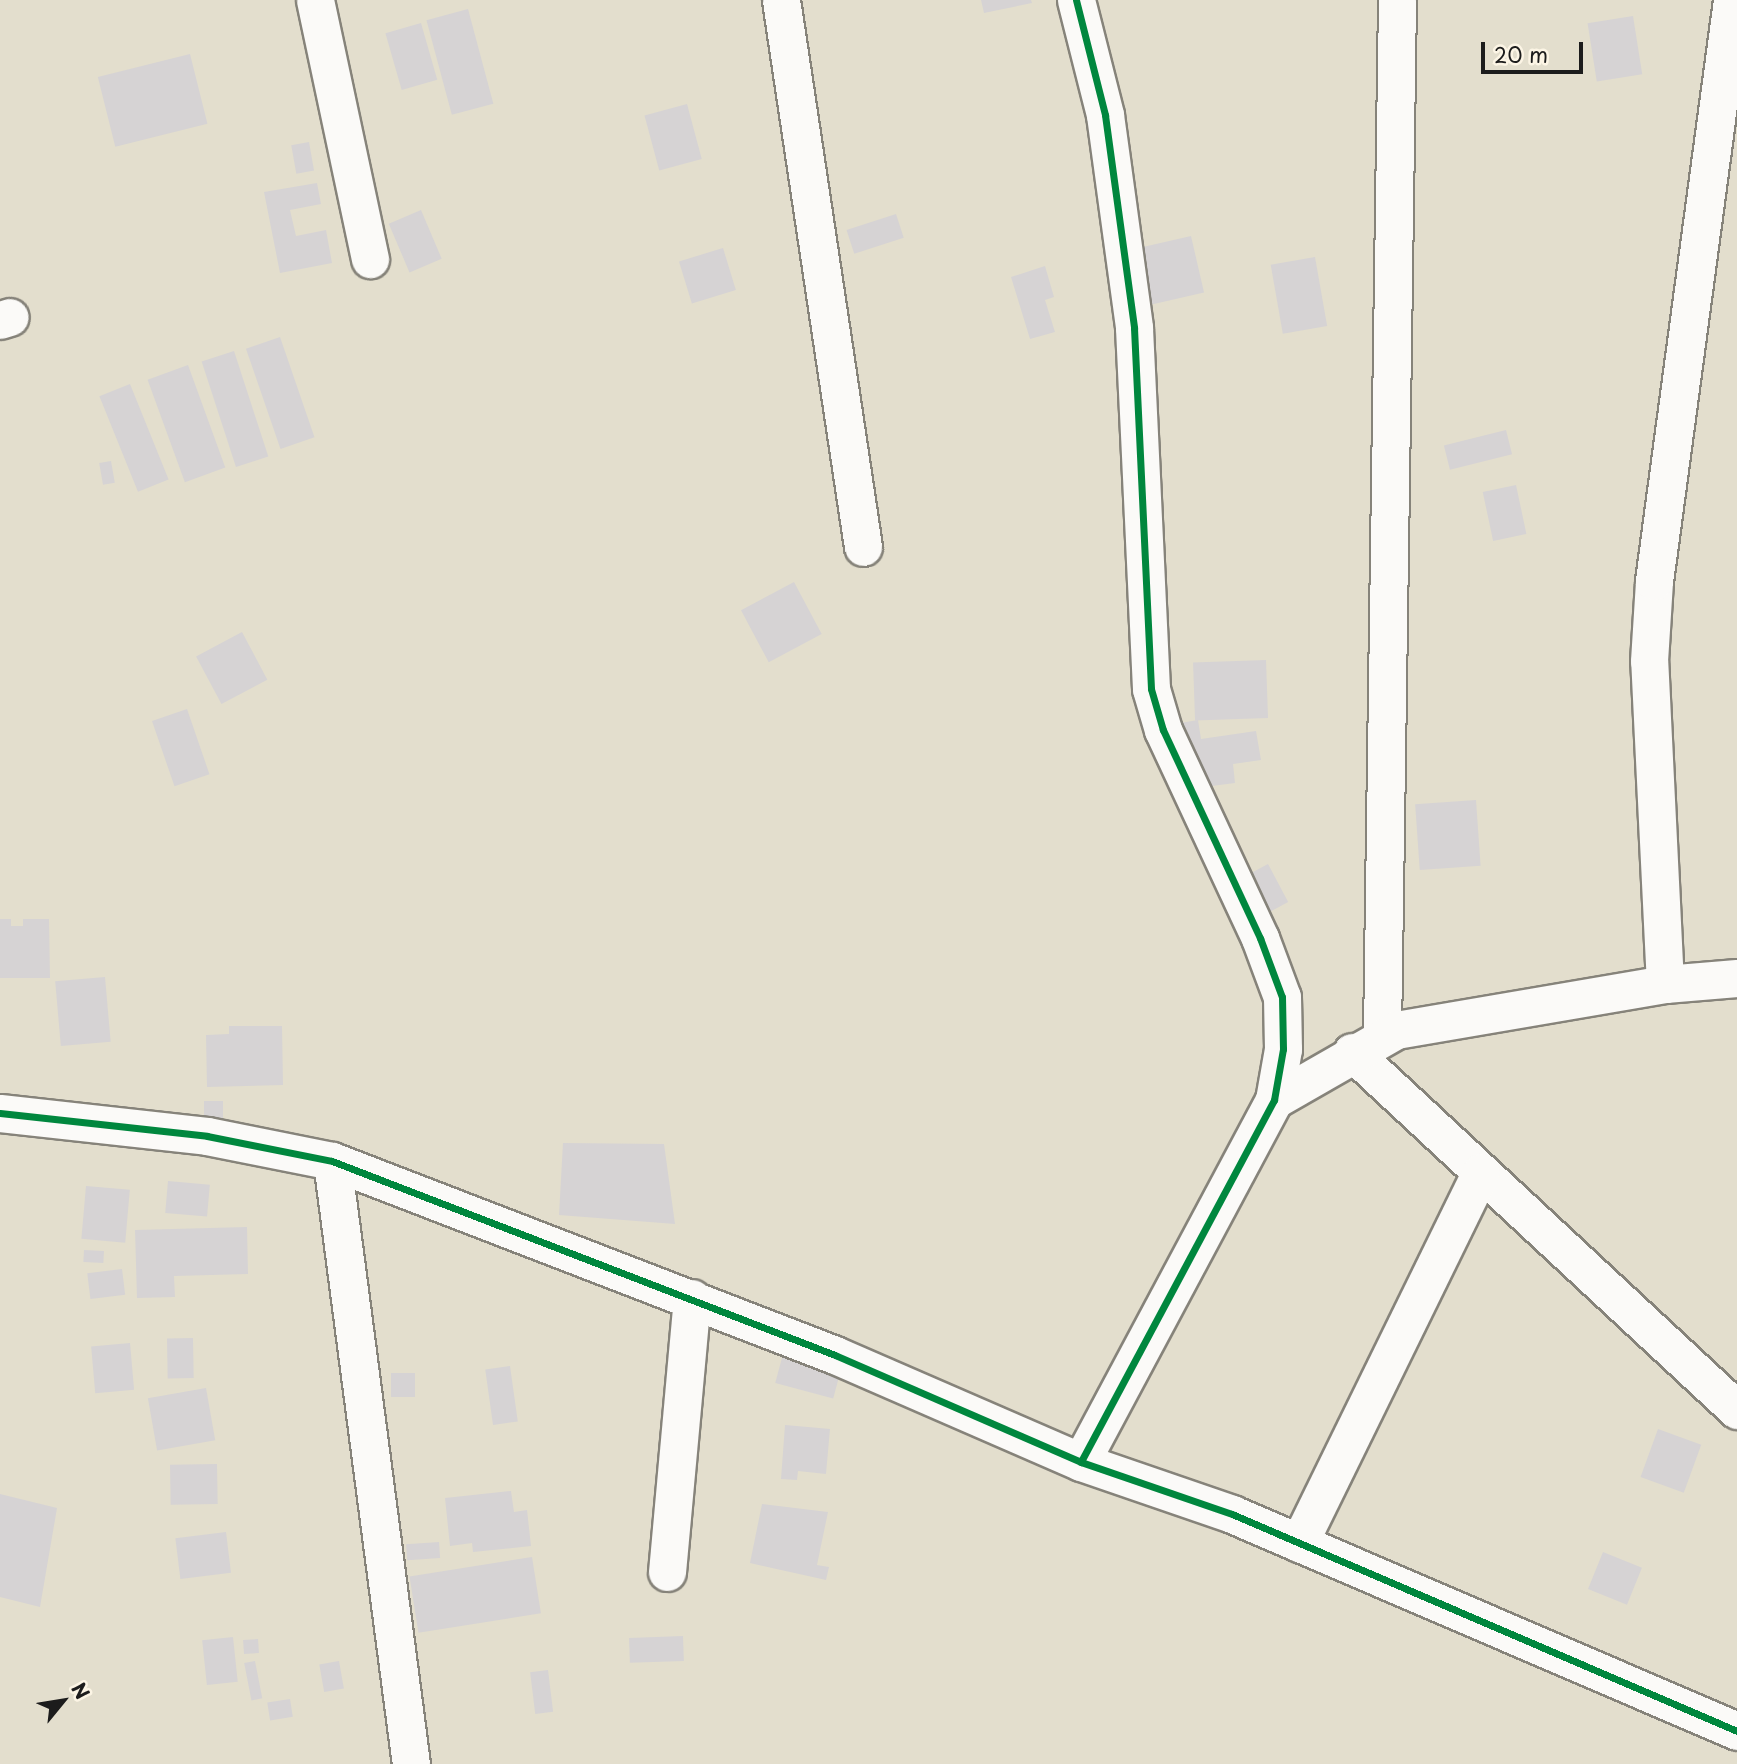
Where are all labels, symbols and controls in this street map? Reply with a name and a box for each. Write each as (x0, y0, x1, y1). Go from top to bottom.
scale bar (1485, 28, 1586, 72)
text: 20 m (1494, 38, 1548, 70)
north arrow (28, 1666, 98, 1736)
text: N (65, 1677, 97, 1704)

